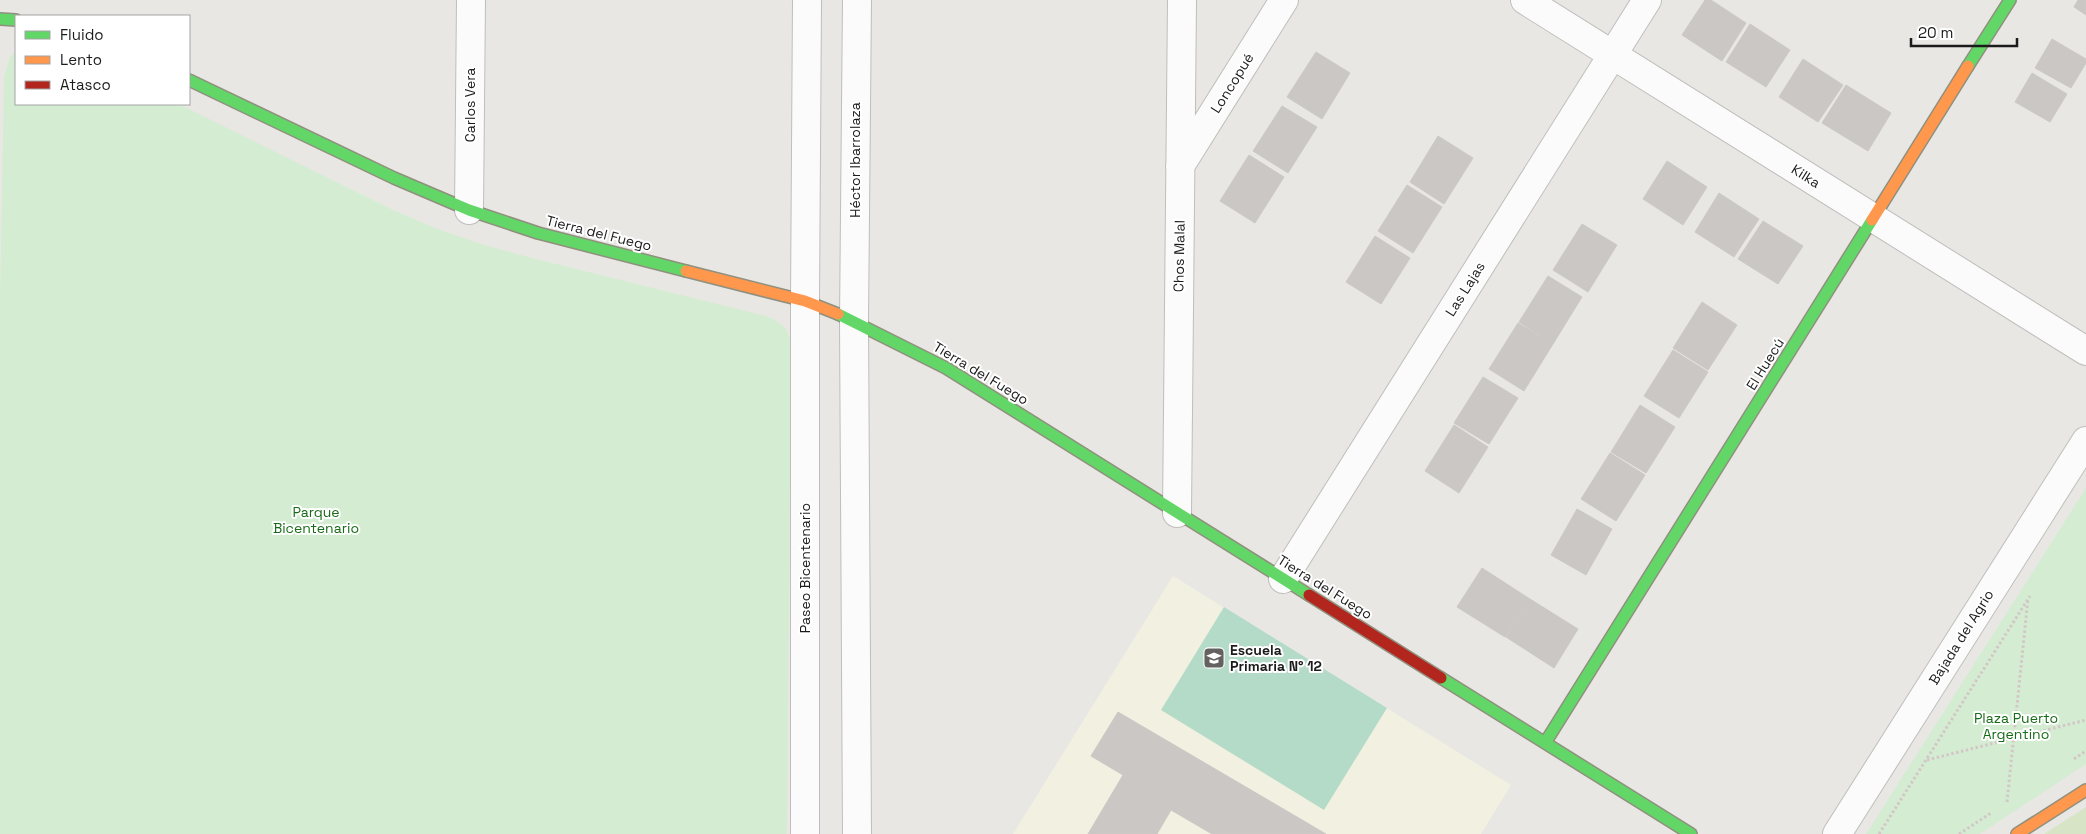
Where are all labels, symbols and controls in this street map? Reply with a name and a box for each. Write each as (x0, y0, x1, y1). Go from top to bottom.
legend (15, 15, 190, 105)
scale bar (1911, 15, 2017, 47)
text: 20 m (1918, 23, 1953, 42)
text: Fluido (60, 25, 104, 44)
text: Lento (60, 50, 102, 69)
street label: Loncopué (1206, 50, 1258, 116)
street label: Carlos Vera (461, 68, 479, 142)
text: Atasco (60, 75, 111, 94)
street label: Héctor Ibarrolaza (846, 102, 864, 218)
street label: Kilka (1788, 160, 1824, 192)
street label: Tierra del Fuego (544, 211, 654, 255)
street label: Chos Malal (1169, 220, 1189, 292)
street label: Las Lajas (1441, 258, 1489, 320)
street label: El Huecú (1742, 335, 1788, 393)
street label: Tierra del Fuego (930, 337, 1032, 409)
park label: Parque Bicentenario (273, 503, 359, 537)
street label: Paseo Bicentenario (796, 503, 814, 633)
street label: Tierra del Fuego (1274, 551, 1376, 623)
street label: Bajada del Agrio (1925, 586, 1997, 688)
place label: Escuela Primaria N° 12 (1230, 641, 1322, 675)
school or university icon: Escuela Primaria N° 12 (1202, 646, 1226, 670)
park label: Plaza Puerto Argentino (1974, 709, 2058, 743)

